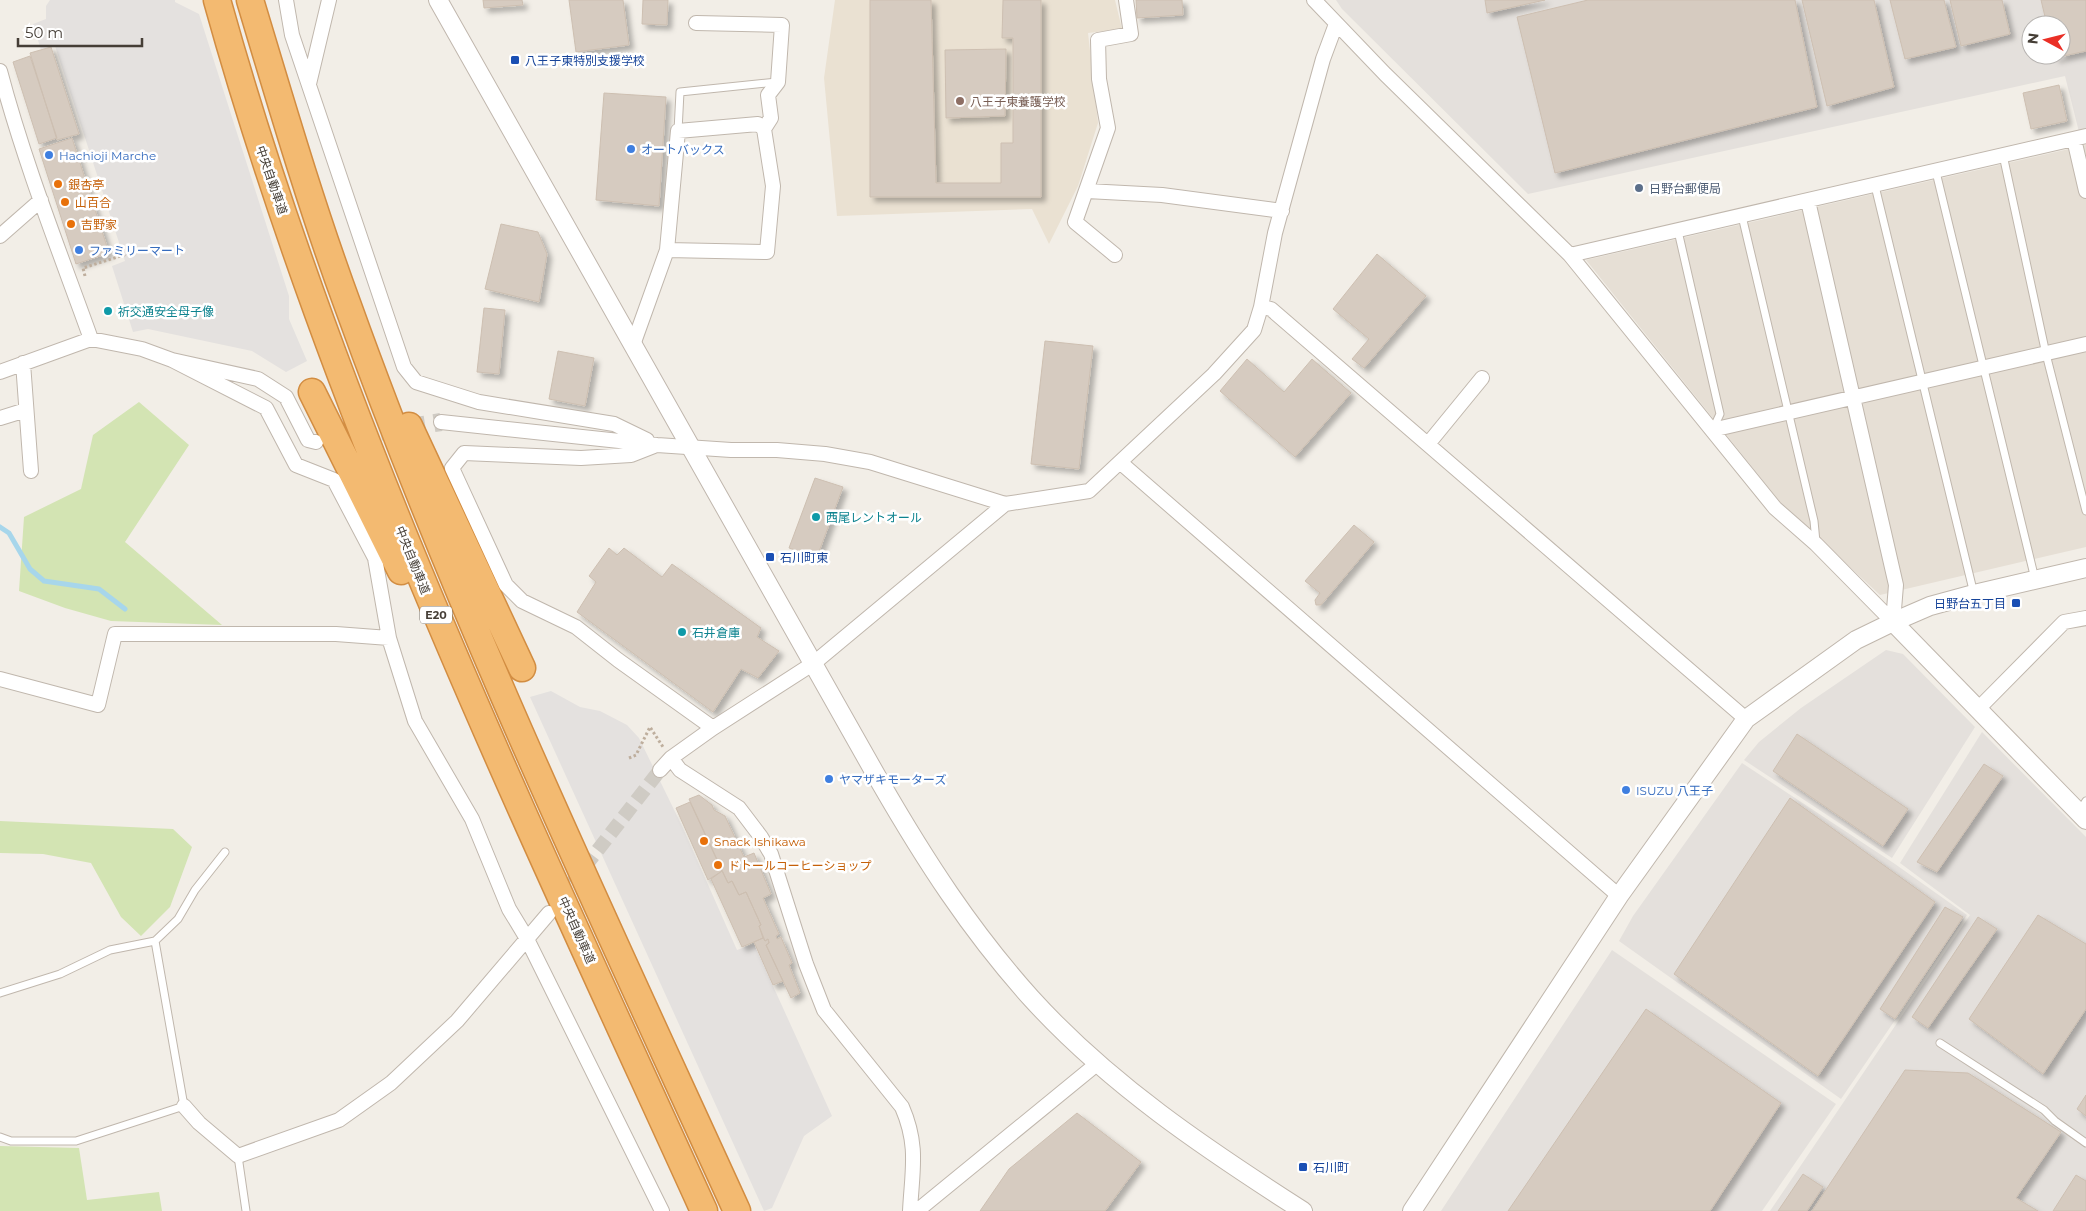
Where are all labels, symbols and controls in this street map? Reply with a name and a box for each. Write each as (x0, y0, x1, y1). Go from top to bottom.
scale bar (18, 15, 141, 47)
north arrow (2021, 15, 2071, 65)
text: 50 m (25, 23, 63, 42)
text: N (2023, 32, 2043, 45)
place label: 八王子東特別支援学校 (525, 53, 645, 68)
marker: 八王子東特別支援学校 (509, 54, 521, 66)
place label: 八王子東養護学校 (970, 94, 1066, 109)
marker: 八王子東養護学校 (954, 95, 966, 107)
place label: オートバックス (641, 142, 725, 157)
marker: オートバックス (625, 143, 637, 155)
street label: 中央自動車道 (253, 144, 291, 216)
place label: Hachioji Marche (59, 148, 156, 163)
marker: Hachioji Marche (43, 149, 55, 161)
place label: 銀杏亭 (68, 177, 104, 192)
marker: 銀杏亭 (52, 178, 64, 190)
place label: 日野台郵便局 (1649, 181, 1721, 196)
marker: 日野台郵便局 (1633, 182, 1645, 194)
place label: 山百合 (75, 195, 111, 210)
marker: 山百合 (59, 196, 71, 208)
place label: 吉野家 (81, 217, 117, 232)
marker: 吉野家 (65, 218, 77, 230)
place label: ファミリーマート (89, 243, 185, 258)
marker: ファミリーマート (73, 244, 85, 256)
place label: 祈交通安全母子像 (118, 304, 214, 319)
marker: 祈交通安全母子像 (102, 305, 114, 317)
place label: 西尾レントオール (826, 510, 922, 525)
marker: 西尾レントオール (810, 511, 822, 523)
street label: 中央自動車道 (393, 524, 433, 596)
place label: 石川町東 (780, 550, 828, 565)
marker: 石川町東 (764, 551, 776, 563)
place label: 日野台五丁目 (1934, 596, 2006, 611)
marker: 日野台五丁目 (2010, 597, 2022, 609)
road number: E20 (420, 606, 452, 624)
place label: 石井倉庫 (692, 625, 740, 640)
marker: 石井倉庫 (676, 626, 688, 638)
place label: ヤマザキモーターズ (839, 772, 946, 787)
marker: ヤマザキモーターズ (823, 773, 835, 785)
place label: ISUZU 八王子 (1636, 783, 1713, 798)
marker: ISUZU 八王子 (1620, 784, 1632, 796)
place label: Snack Ishikawa (714, 834, 806, 849)
marker: Snack Ishikawa (698, 835, 710, 847)
place label: ドトールコーヒーショップ (728, 858, 872, 873)
marker: ドトールコーヒーショップ (712, 859, 724, 871)
street label: 中央自動車道 (556, 894, 598, 966)
place label: 石川町 (1313, 1160, 1349, 1175)
marker: 石川町 (1297, 1161, 1309, 1173)

